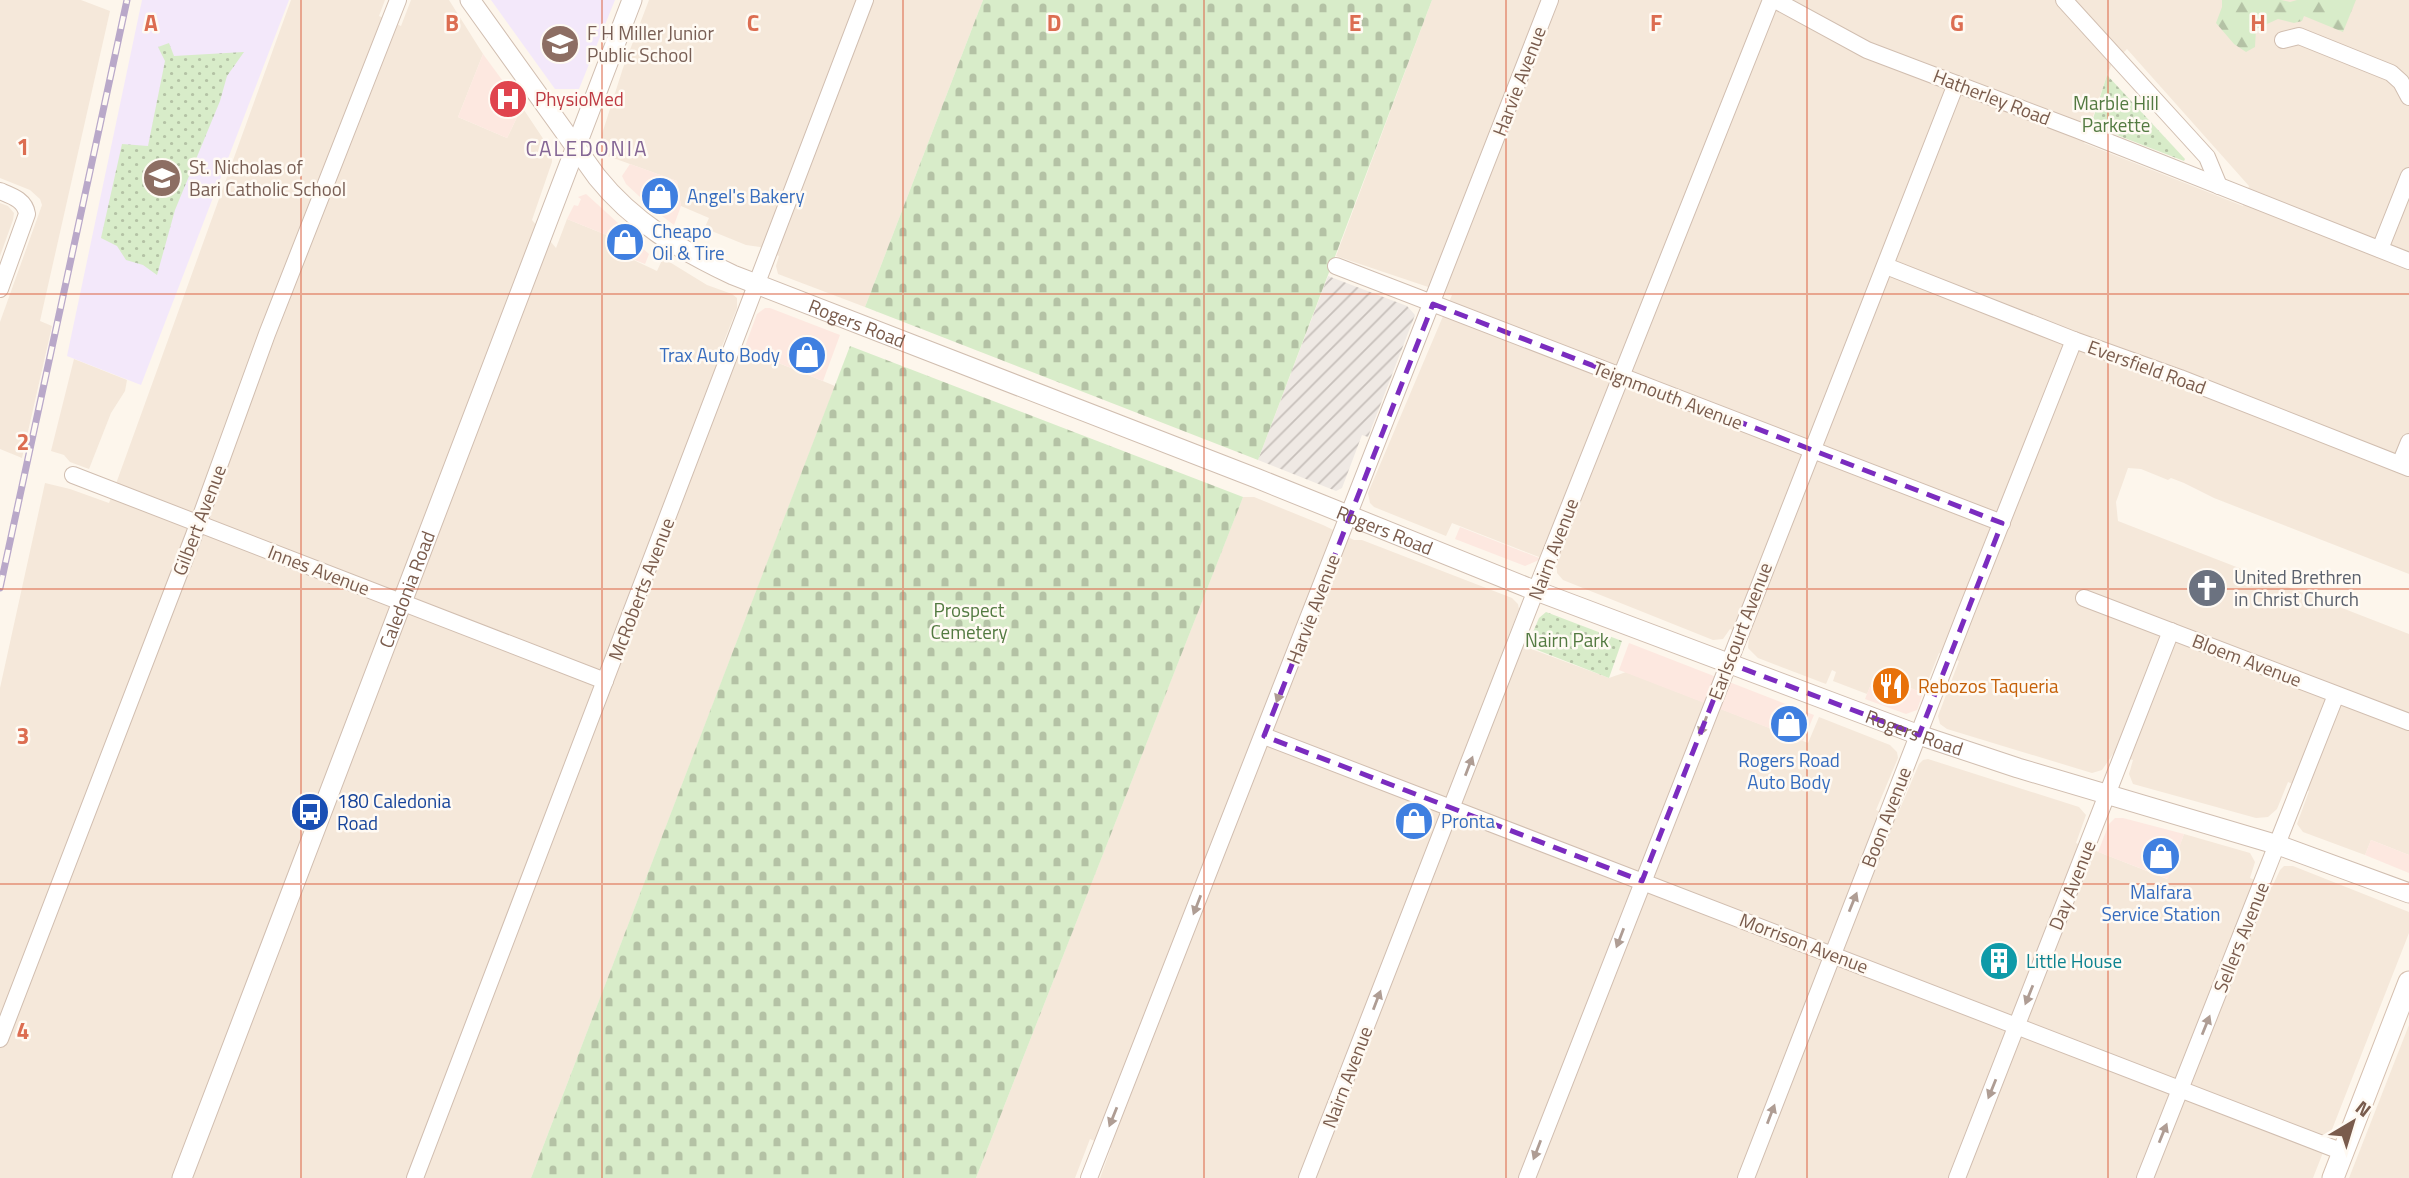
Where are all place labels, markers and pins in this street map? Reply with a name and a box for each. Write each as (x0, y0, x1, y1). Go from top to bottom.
place label: F H Miller Junior Public School (587, 18, 714, 69)
school or university icon: F H Miller Junior Public School (539, 23, 581, 65)
hospital icon: PhysioMed (487, 78, 529, 120)
place label: PhysioMed (535, 84, 624, 113)
place label: St. Nicholas of Bari Catholic School (189, 152, 346, 203)
school or university icon: St. Nicholas of Bari Catholic School (141, 157, 183, 199)
shop icon: Angel's Bakery (639, 175, 681, 217)
place label: Angel's Bakery (687, 181, 805, 210)
place label: Cheapo Oil & Tire (652, 216, 725, 267)
shop icon: Cheapo Oil & Tire (604, 221, 646, 263)
shop icon: Trax Auto Body (786, 334, 828, 376)
place label: Trax Auto Body (660, 340, 780, 369)
place label: United Brethren in Christ Church (2234, 562, 2362, 613)
church icon: United Brethren in Christ Church (2186, 567, 2228, 609)
restaurant icon: Rebozos Taqueria (1870, 665, 1912, 707)
place label: Rebozos Taqueria (1918, 671, 2059, 700)
shop icon: Rogers Road Auto Body (1768, 703, 1810, 745)
place label: Rogers Road Auto Body (1738, 745, 1840, 796)
place label: 180 Caledonia Road (337, 786, 451, 837)
bus stop icon: 180 Caledonia Road (289, 791, 331, 833)
shop icon: Pronta (1393, 800, 1435, 842)
place label: Pronta (1441, 806, 1495, 835)
shop icon: Malfara Service Station (2140, 835, 2182, 877)
place label: Malfara Service Station (2101, 877, 2221, 928)
building icon: Little House (1978, 940, 2020, 982)
place label: Little House (2026, 946, 2122, 975)

